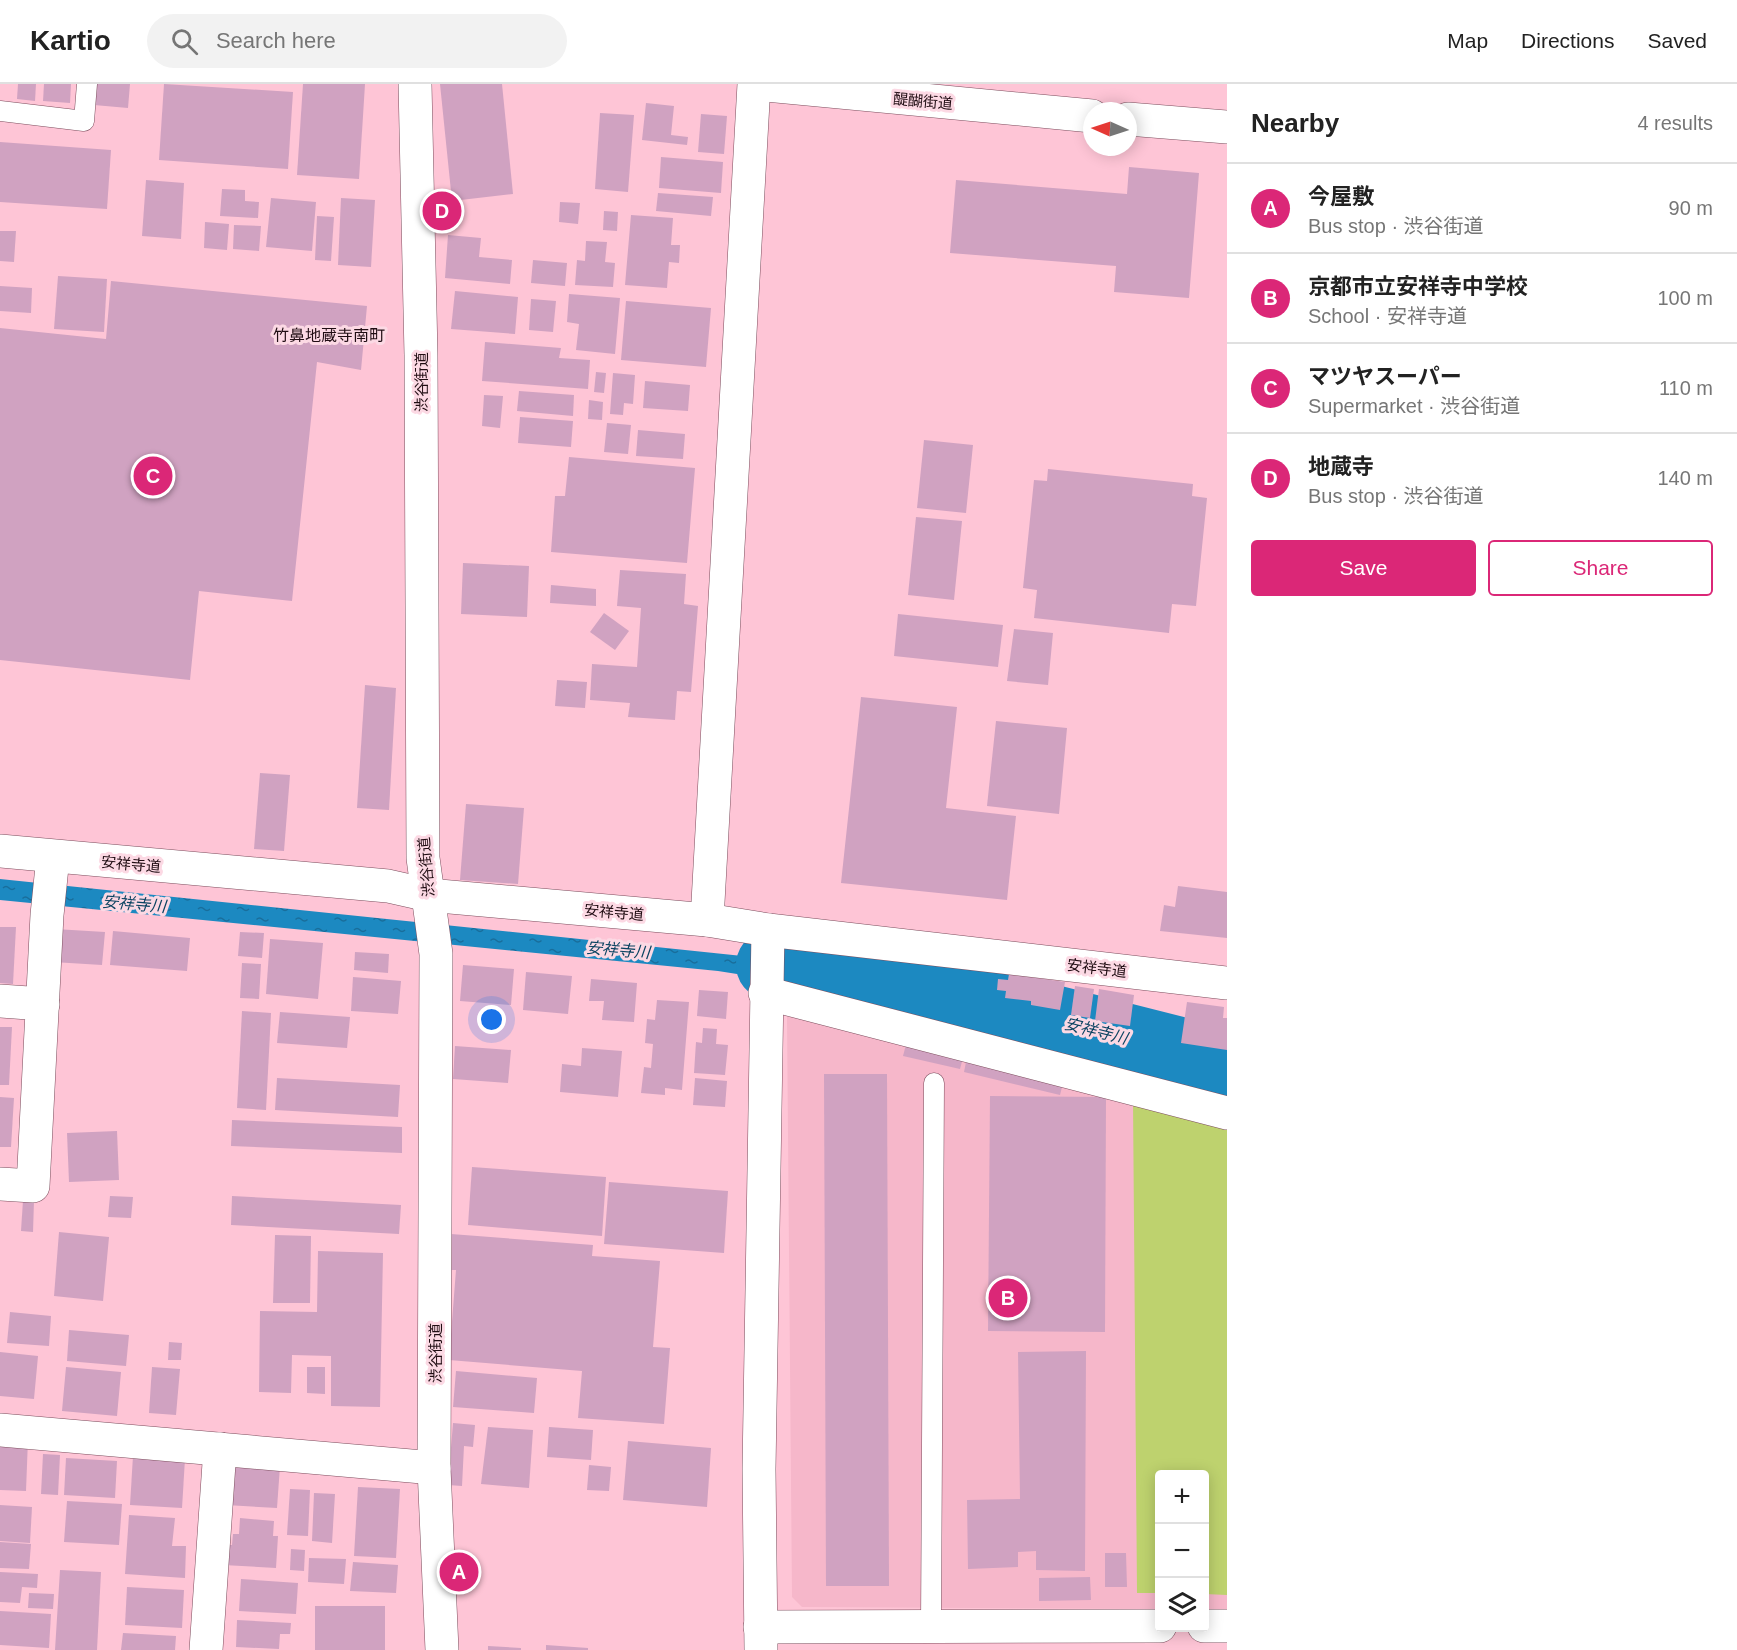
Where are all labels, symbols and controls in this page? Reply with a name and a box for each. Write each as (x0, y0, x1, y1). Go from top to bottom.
search box (147, 14, 567, 68)
text: Kartio (30, 25, 111, 56)
icon: search (168, 25, 201, 58)
text: Search here (216, 28, 336, 53)
text: Map (1447, 29, 1488, 52)
text: Directions (1521, 29, 1614, 52)
text: Saved (1647, 29, 1707, 52)
street label: 醍醐街道 (892, 90, 954, 112)
north arrow (1083, 102, 1137, 156)
text: Nearby (1251, 108, 1339, 138)
text: 4 results (1637, 112, 1713, 134)
text: 今屋敷 (1308, 184, 1374, 209)
pin: D (422, 188, 462, 234)
text: A (1263, 197, 1278, 219)
text: 90 m (1669, 197, 1713, 219)
text: Bus stop · 渋谷街道 (1308, 215, 1484, 237)
text: 京都市立安祥寺中学校 (1308, 274, 1528, 299)
text: B (1263, 287, 1278, 309)
text: 100 m (1657, 287, 1713, 309)
text: School · 安祥寺道 (1308, 305, 1467, 327)
district label: 竹鼻地蔵寺南町 (273, 327, 385, 344)
street label: 渋谷街道 (413, 352, 430, 412)
text: マツヤスーパー (1308, 364, 1462, 389)
text: C (1263, 377, 1278, 399)
text: 110 m (1659, 377, 1713, 399)
text: Supermarket · 渋谷街道 (1308, 395, 1520, 417)
pin: C (134, 454, 172, 498)
text: 地蔵寺 (1308, 454, 1374, 479)
text: D (1263, 467, 1278, 489)
text: 140 m (1657, 467, 1713, 489)
text: Bus stop · 渋谷街道 (1308, 485, 1484, 507)
button: Save (1251, 540, 1476, 596)
button: Share (1488, 540, 1713, 596)
street label: 渋谷街道 (415, 836, 437, 898)
street label: 安祥寺道 (100, 853, 162, 875)
water label: 安祥寺川 (101, 893, 169, 915)
street label: 安祥寺道 (583, 901, 645, 923)
water label: 安祥寺川 (585, 939, 653, 961)
street label: 安祥寺道 (1066, 956, 1128, 980)
your location (477, 1005, 506, 1034)
water label: 安祥寺川 (1063, 1015, 1131, 1047)
pin: B (988, 1276, 1028, 1320)
street label: 渋谷街道 (427, 1323, 444, 1383)
map controls (1155, 1470, 1209, 1632)
button: + (1155, 1470, 1209, 1524)
button: − (1155, 1524, 1209, 1578)
pin: A (440, 1550, 478, 1594)
button: layers (1155, 1578, 1209, 1632)

